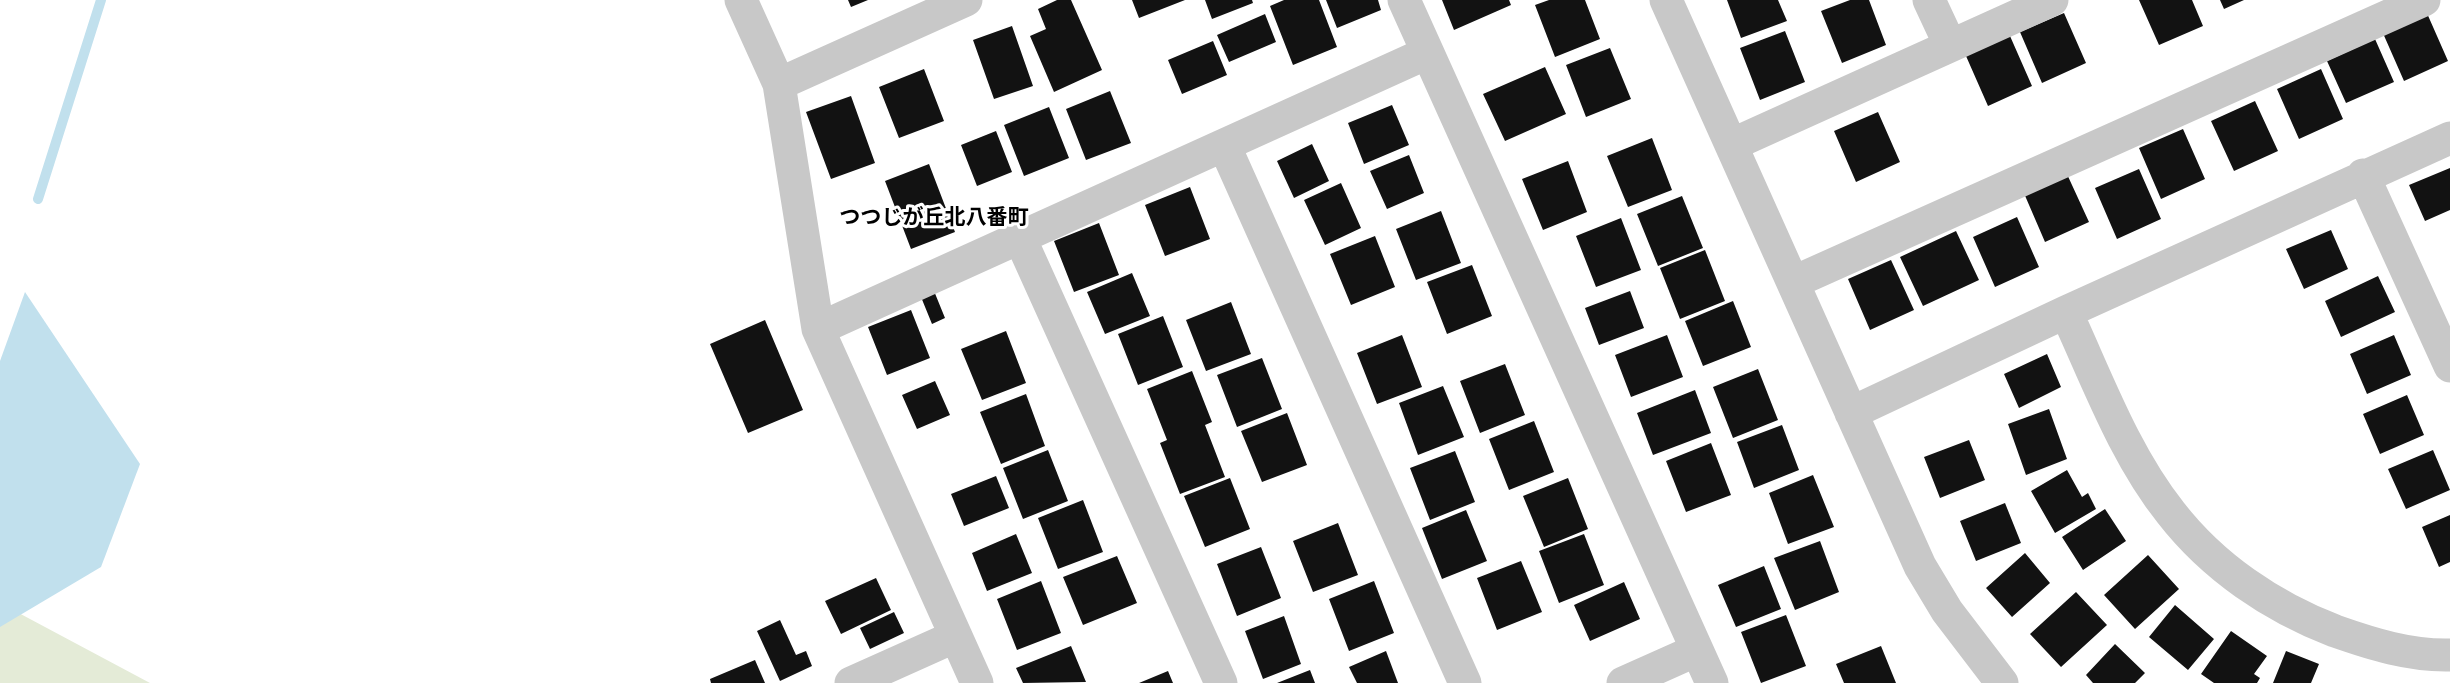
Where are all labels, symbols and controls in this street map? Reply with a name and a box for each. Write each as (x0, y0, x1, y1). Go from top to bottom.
district label: つつじが丘北八番町 (840, 205, 1028, 231)

